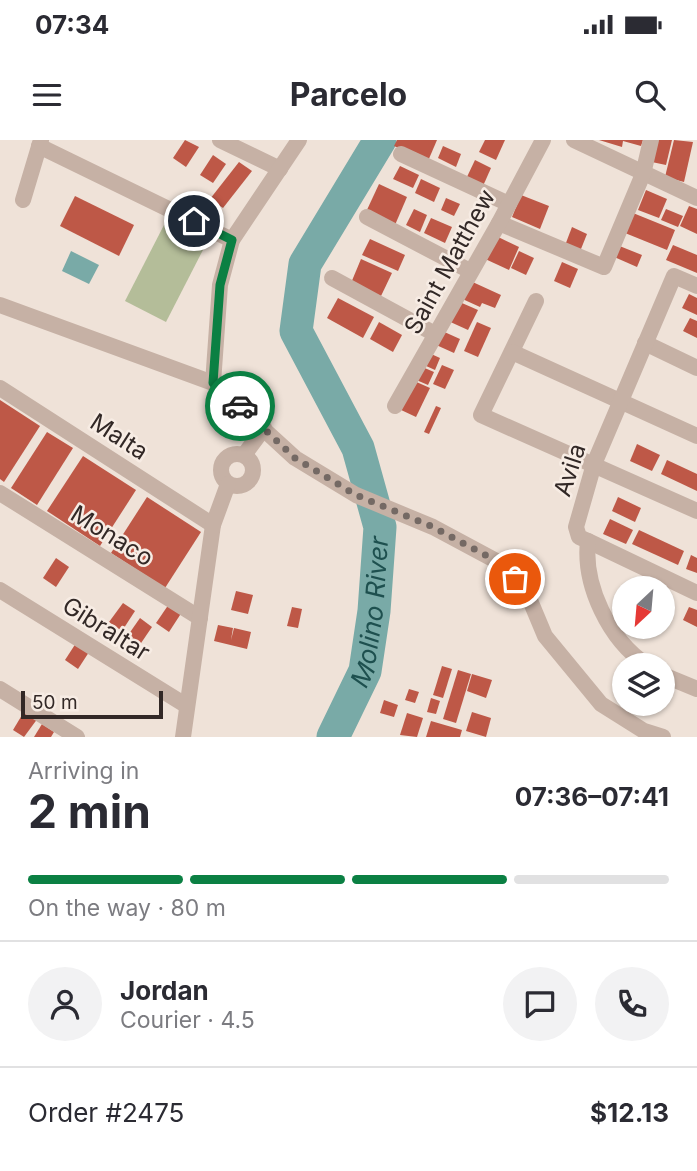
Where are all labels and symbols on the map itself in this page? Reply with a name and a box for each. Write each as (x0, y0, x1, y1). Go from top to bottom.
street label: Saint Matthew (398, 184, 501, 339)
pin (164, 191, 224, 251)
courier (205, 371, 275, 441)
street label: Malta (85, 407, 153, 466)
street label: Avila (547, 440, 592, 500)
street label: Monaco (66, 499, 159, 572)
water label: Molino River (343, 534, 394, 692)
pin (485, 549, 545, 609)
north arrow (612, 576, 676, 639)
street label: Gibraltar (57, 590, 155, 667)
scale bar (21, 688, 163, 720)

